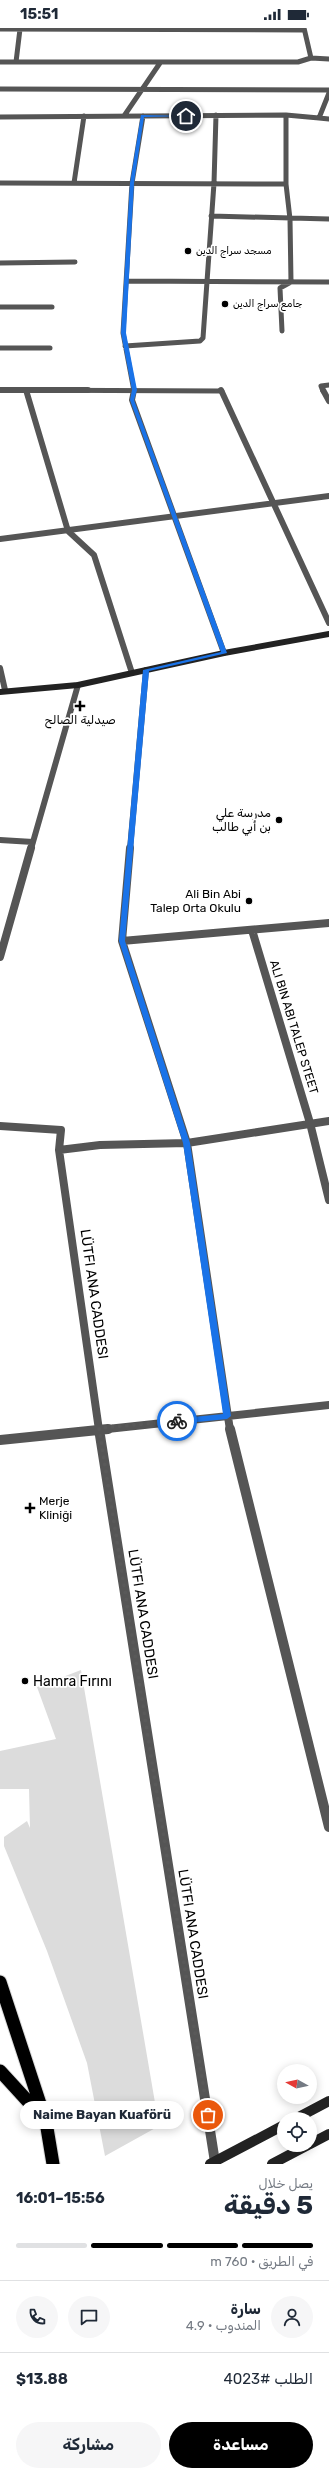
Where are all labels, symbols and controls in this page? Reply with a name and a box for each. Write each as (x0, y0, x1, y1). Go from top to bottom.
text: 15:51 (20, 5, 59, 23)
pin (169, 99, 203, 133)
icon: home (175, 105, 197, 127)
place label: مسجد سراج الدين (196, 245, 272, 258)
marker: مسجد سراج الدين (183, 246, 193, 256)
place label: جامع سراج الدين (233, 298, 302, 311)
marker: جامع سراج الدين (220, 299, 230, 309)
marker: صيدلية الصالح (75, 701, 85, 711)
place label: صيدلية الصالح (44, 713, 116, 729)
place label: مدرسة علي بن أبي طالب (212, 806, 271, 836)
marker: مدرسة علي بن أبي طالب (274, 815, 284, 825)
place label: Ali Bin Abi Talep Orta Okulu (150, 887, 241, 915)
marker: Ali Bin Abi Talep Orta Okulu (244, 896, 254, 906)
street label: ALI BIN ABI TALEP STEET (267, 958, 321, 1096)
street label: LÜTFI ANA CADDESI (76, 1228, 112, 1360)
courier (157, 1401, 197, 1441)
icon: bike (166, 1410, 188, 1432)
place label: Merje Kliniği (39, 1494, 72, 1522)
marker: Merje Kliniği (24, 1502, 36, 1514)
street label: LÜTFI ANA CADDESI (124, 1548, 162, 1680)
place label: Hamra Fırını (33, 1673, 112, 1690)
marker: Hamra Fırını (20, 1676, 30, 1686)
street label: LÜTFI ANA CADDESI (174, 1868, 212, 2000)
north arrow (277, 2064, 317, 2104)
map controls (277, 2064, 317, 2152)
pin (191, 2098, 225, 2132)
callout: Naime Bayan Kuaförü (20, 2101, 184, 2129)
icon: bag (197, 2104, 219, 2126)
text: Naime Bayan Kuaförü (33, 2107, 171, 2122)
button: locate (277, 2112, 317, 2152)
text: يصل خلال (259, 2176, 313, 2191)
text: 15:56–16:01 (16, 2189, 105, 2207)
text: 5 دقيقة (224, 2190, 313, 2221)
text: في الطريق · 760 m (210, 2254, 313, 2269)
button: phone (16, 2296, 58, 2338)
button: chat (68, 2296, 110, 2338)
button: person (271, 2296, 313, 2338)
text: سارة (231, 2300, 261, 2318)
text: المندوب · 4.9 (186, 2318, 261, 2333)
text: $13.88 (16, 2370, 68, 2388)
text: الطلب #4023 (223, 2370, 313, 2388)
button: مشاركة (16, 2422, 161, 2468)
button: مساعدة (169, 2422, 313, 2468)

